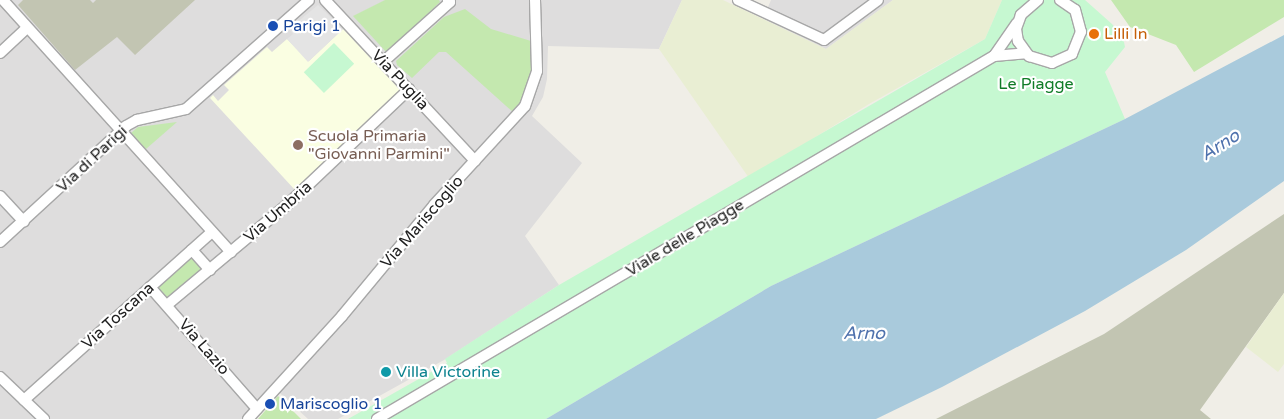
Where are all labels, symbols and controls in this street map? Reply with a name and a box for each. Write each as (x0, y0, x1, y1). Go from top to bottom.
place label: Parigi 1 (283, 16, 341, 36)
marker: Parigi 1 (267, 20, 279, 32)
place label: Lilli In (1104, 24, 1147, 44)
marker: Lilli In (1088, 28, 1100, 40)
street label: Via Puglia (367, 46, 433, 114)
park label: Le Piagge (998, 74, 1074, 94)
street label: Via di Parigi (53, 121, 131, 197)
water label: Arno (1196, 125, 1244, 165)
place label: Scuola Primaria "Giovanni Parmini" (308, 126, 450, 164)
marker: Scuola Primaria "Giovanni Parmini" (292, 139, 304, 151)
street label: Via Mariscoglio (377, 172, 467, 272)
street label: Via Umbria (240, 177, 316, 247)
street label: Viale delle Piagge (622, 195, 748, 281)
street label: Via Toscana (78, 279, 158, 353)
street label: Via Lazio (174, 315, 234, 379)
water label: Arno (843, 322, 885, 344)
place label: Villa Victorine (396, 362, 500, 382)
marker: Villa Victorine (380, 366, 392, 378)
place label: Mariscoglio 1 (280, 394, 382, 414)
marker: Mariscoglio 1 (264, 398, 276, 410)

